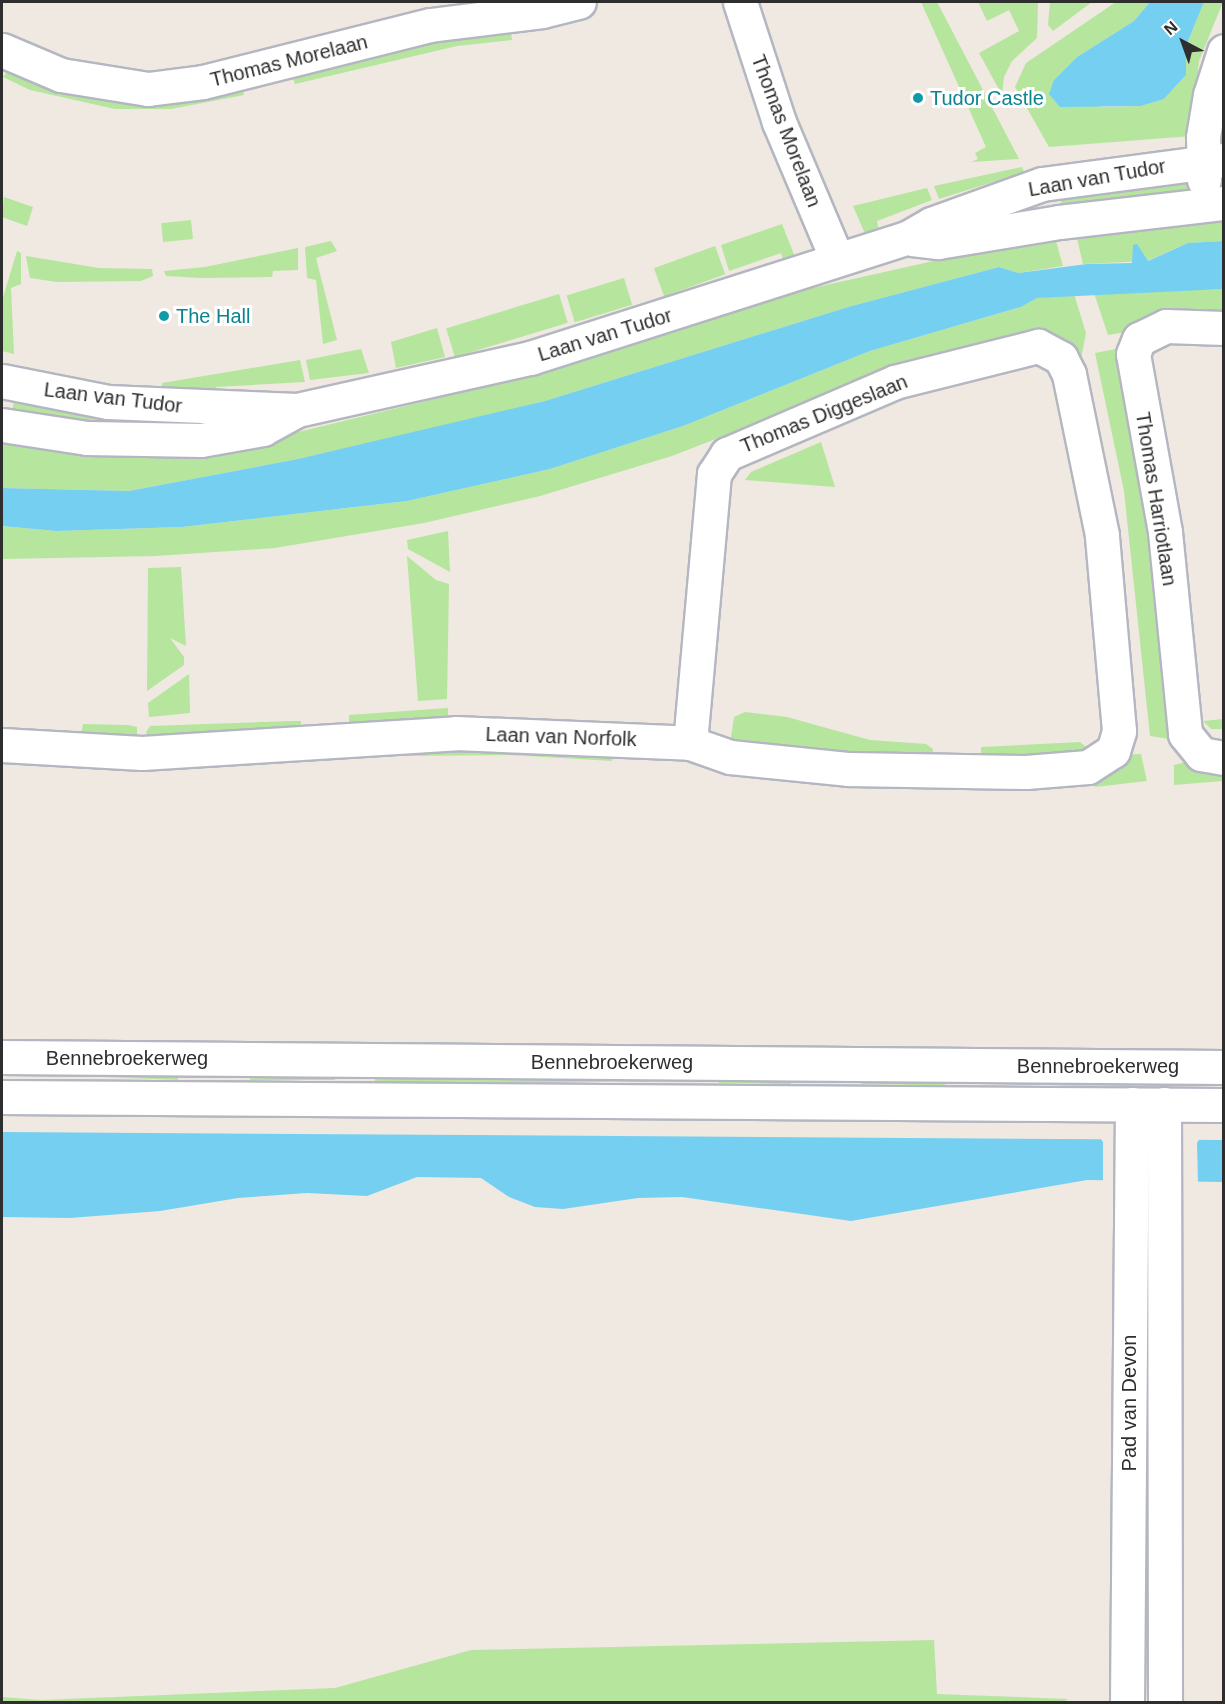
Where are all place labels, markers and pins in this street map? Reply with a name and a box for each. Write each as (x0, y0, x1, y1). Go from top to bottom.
place label: Tudor Castle (930, 86, 1044, 110)
marker: Tudor Castle (911, 91, 925, 105)
place label: The Hall (176, 304, 250, 328)
marker: The Hall (157, 309, 171, 323)

